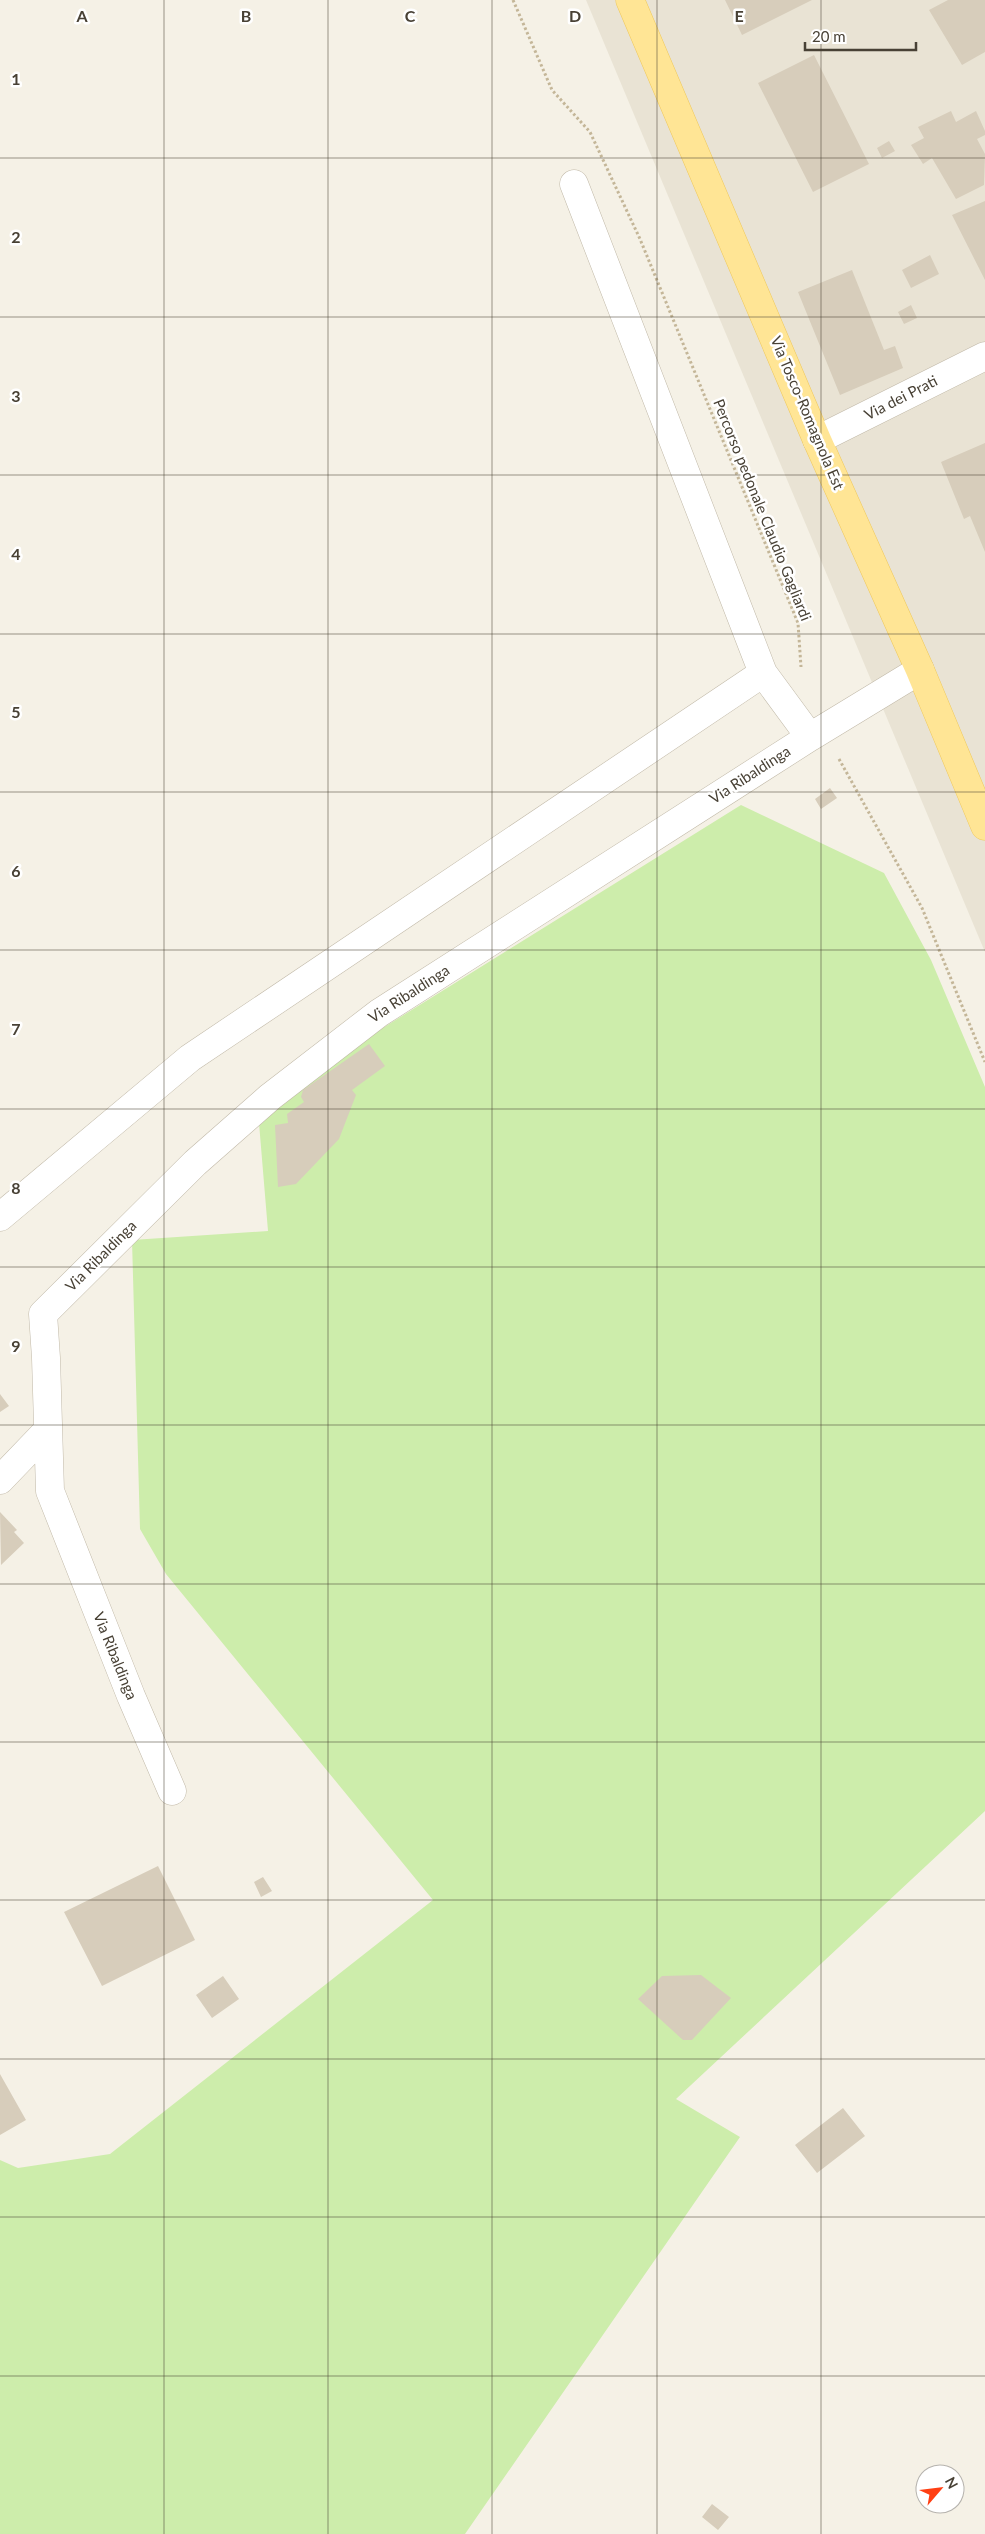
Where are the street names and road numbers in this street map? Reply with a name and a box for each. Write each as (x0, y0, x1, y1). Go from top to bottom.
street label: Via Tosco-Romagnola Est (767, 333, 849, 493)
street label: Via dei Prati (861, 371, 940, 423)
street label: Percorso pedonale Claudio Gagliardi (710, 396, 816, 623)
street label: Via Ribaldinga (706, 741, 793, 807)
street label: Via Ribaldinga (365, 960, 452, 1026)
street label: Via Ribaldinga (61, 1216, 140, 1295)
street label: Via Ribaldinga (90, 1609, 142, 1702)

